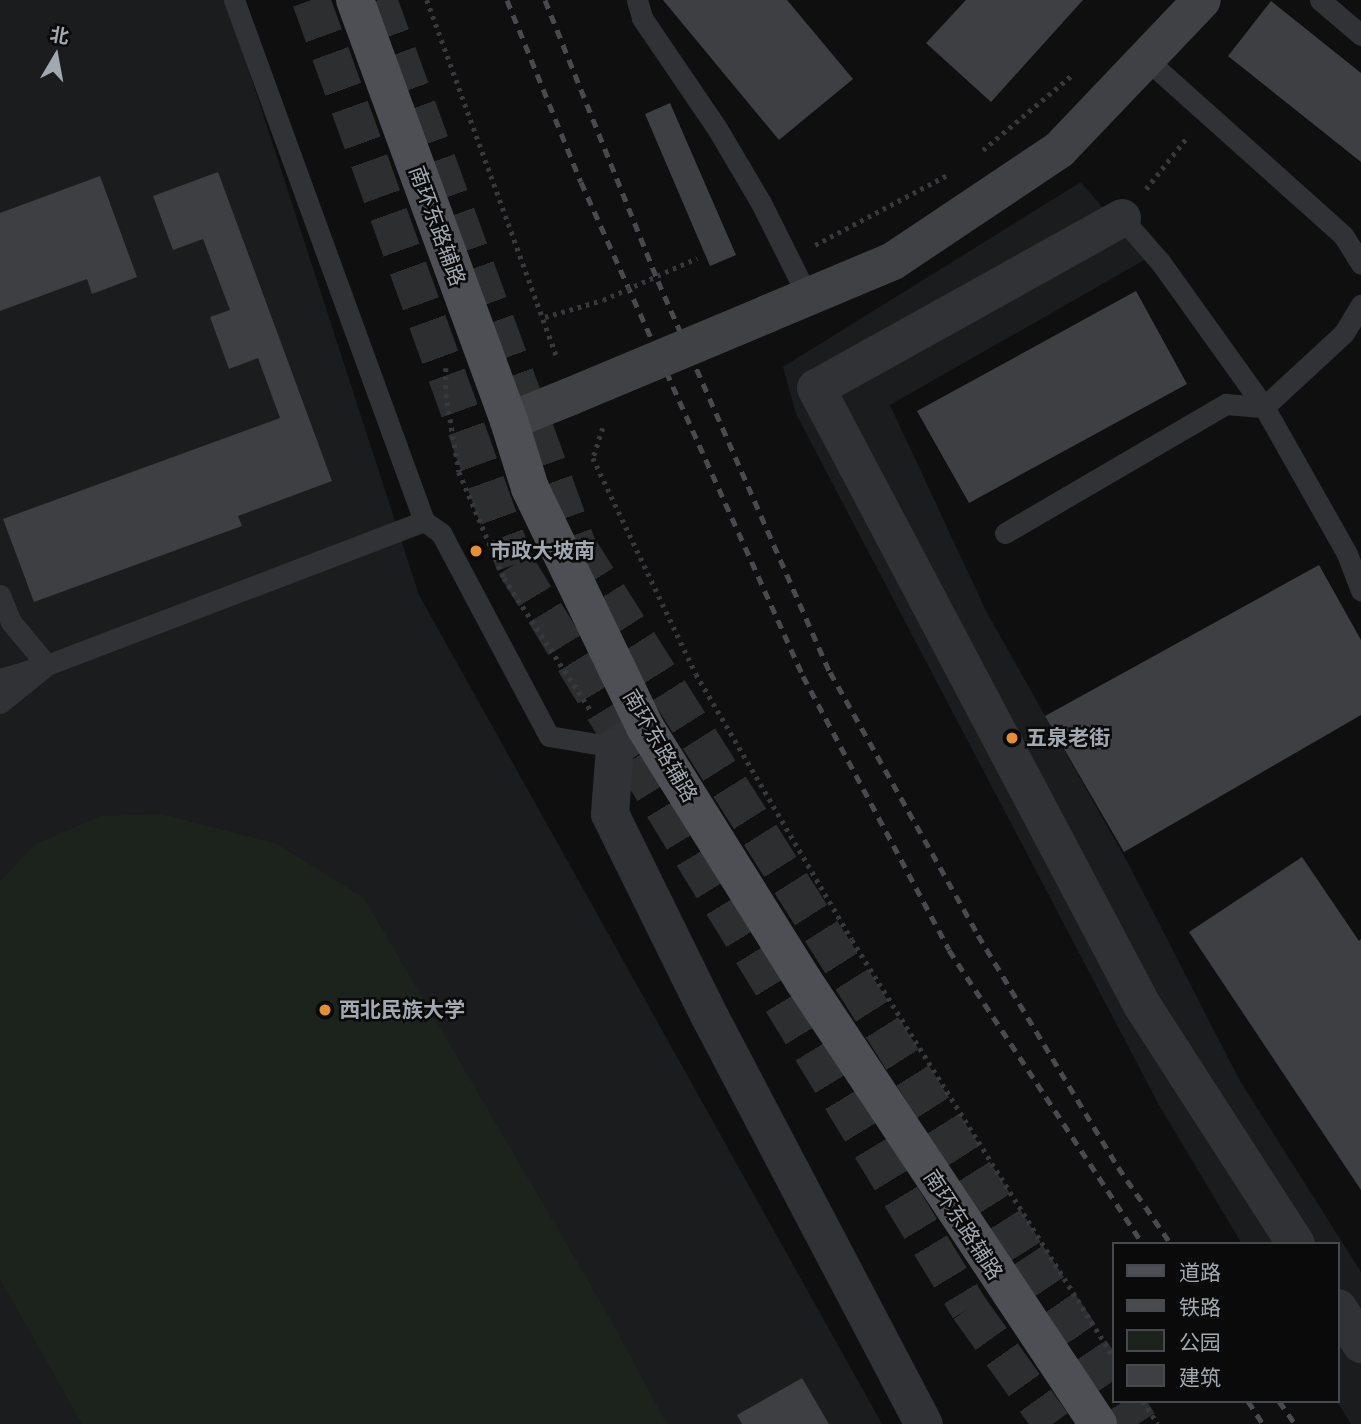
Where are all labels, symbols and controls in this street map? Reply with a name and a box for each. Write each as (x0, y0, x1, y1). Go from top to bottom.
north arrow (21, 21, 91, 91)
text: 北 (48, 23, 71, 48)
street label: 南环东路辅路 (404, 162, 470, 290)
place label: 市政大坡南 (490, 538, 595, 564)
marker: 市政大坡南 (468, 543, 484, 559)
street label: 南环东路辅路 (618, 685, 702, 807)
place label: 五泉老街 (1026, 725, 1110, 751)
marker: 五泉老街 (1004, 730, 1020, 746)
place label: 西北民族大学 (339, 997, 465, 1023)
marker: 西北民族大学 (317, 1002, 333, 1018)
street label: 南环东路辅路 (918, 1165, 1008, 1285)
legend (1112, 1242, 1340, 1403)
text: 道路 (1179, 1261, 1221, 1285)
text: 铁路 (1179, 1296, 1221, 1320)
text: 公园 (1179, 1331, 1221, 1355)
text: 建筑 (1179, 1366, 1221, 1390)

